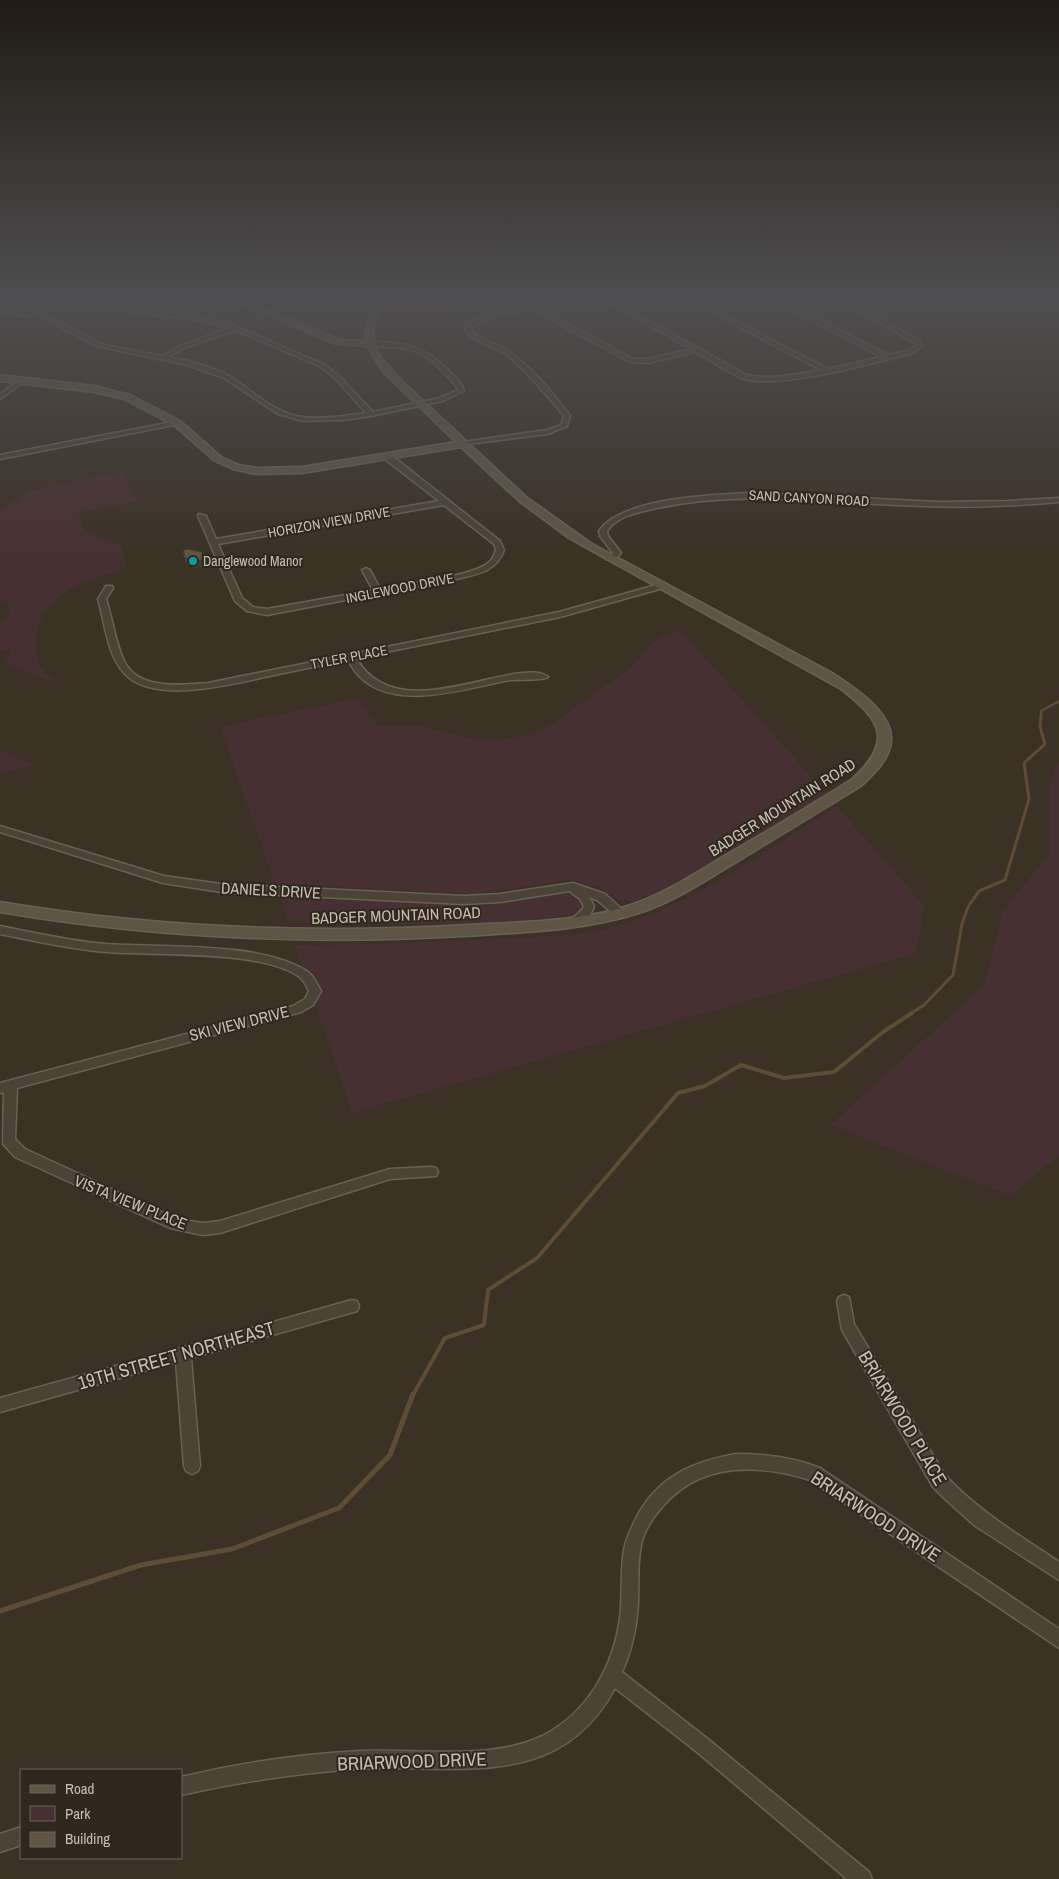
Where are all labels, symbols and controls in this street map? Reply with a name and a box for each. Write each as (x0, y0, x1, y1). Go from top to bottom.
street label: SAND CANYON ROAD (748, 486, 870, 510)
street label: HORIZON VIEW DRIVE (267, 502, 391, 542)
place label: Danglewood Manor (203, 552, 303, 570)
marker: Danglewood Manor (187, 555, 199, 567)
street label: INGLEWOOD DRIVE (344, 569, 456, 607)
street label: TYLER PLACE (309, 641, 389, 673)
street label: BADGER MOUNTAIN ROAD (704, 753, 860, 861)
street label: DANIELS DRIVE (221, 876, 321, 904)
street label: BADGER MOUNTAIN ROAD (311, 901, 481, 929)
street label: SKI VIEW DRIVE (187, 1000, 291, 1046)
street label: VISTA VIEW PLACE (71, 1169, 191, 1235)
street label: 19TH STREET NORTHEAST (74, 1314, 278, 1396)
street label: BRIARWOOD PLACE (852, 1346, 954, 1490)
street label: BRIARWOOD DRIVE (806, 1464, 946, 1568)
street label: BRIARWOOD DRIVE (337, 1745, 487, 1777)
legend (20, 1769, 182, 1859)
text: Road (65, 1778, 94, 1799)
text: Park (65, 1803, 91, 1824)
text: Building (65, 1828, 110, 1849)

